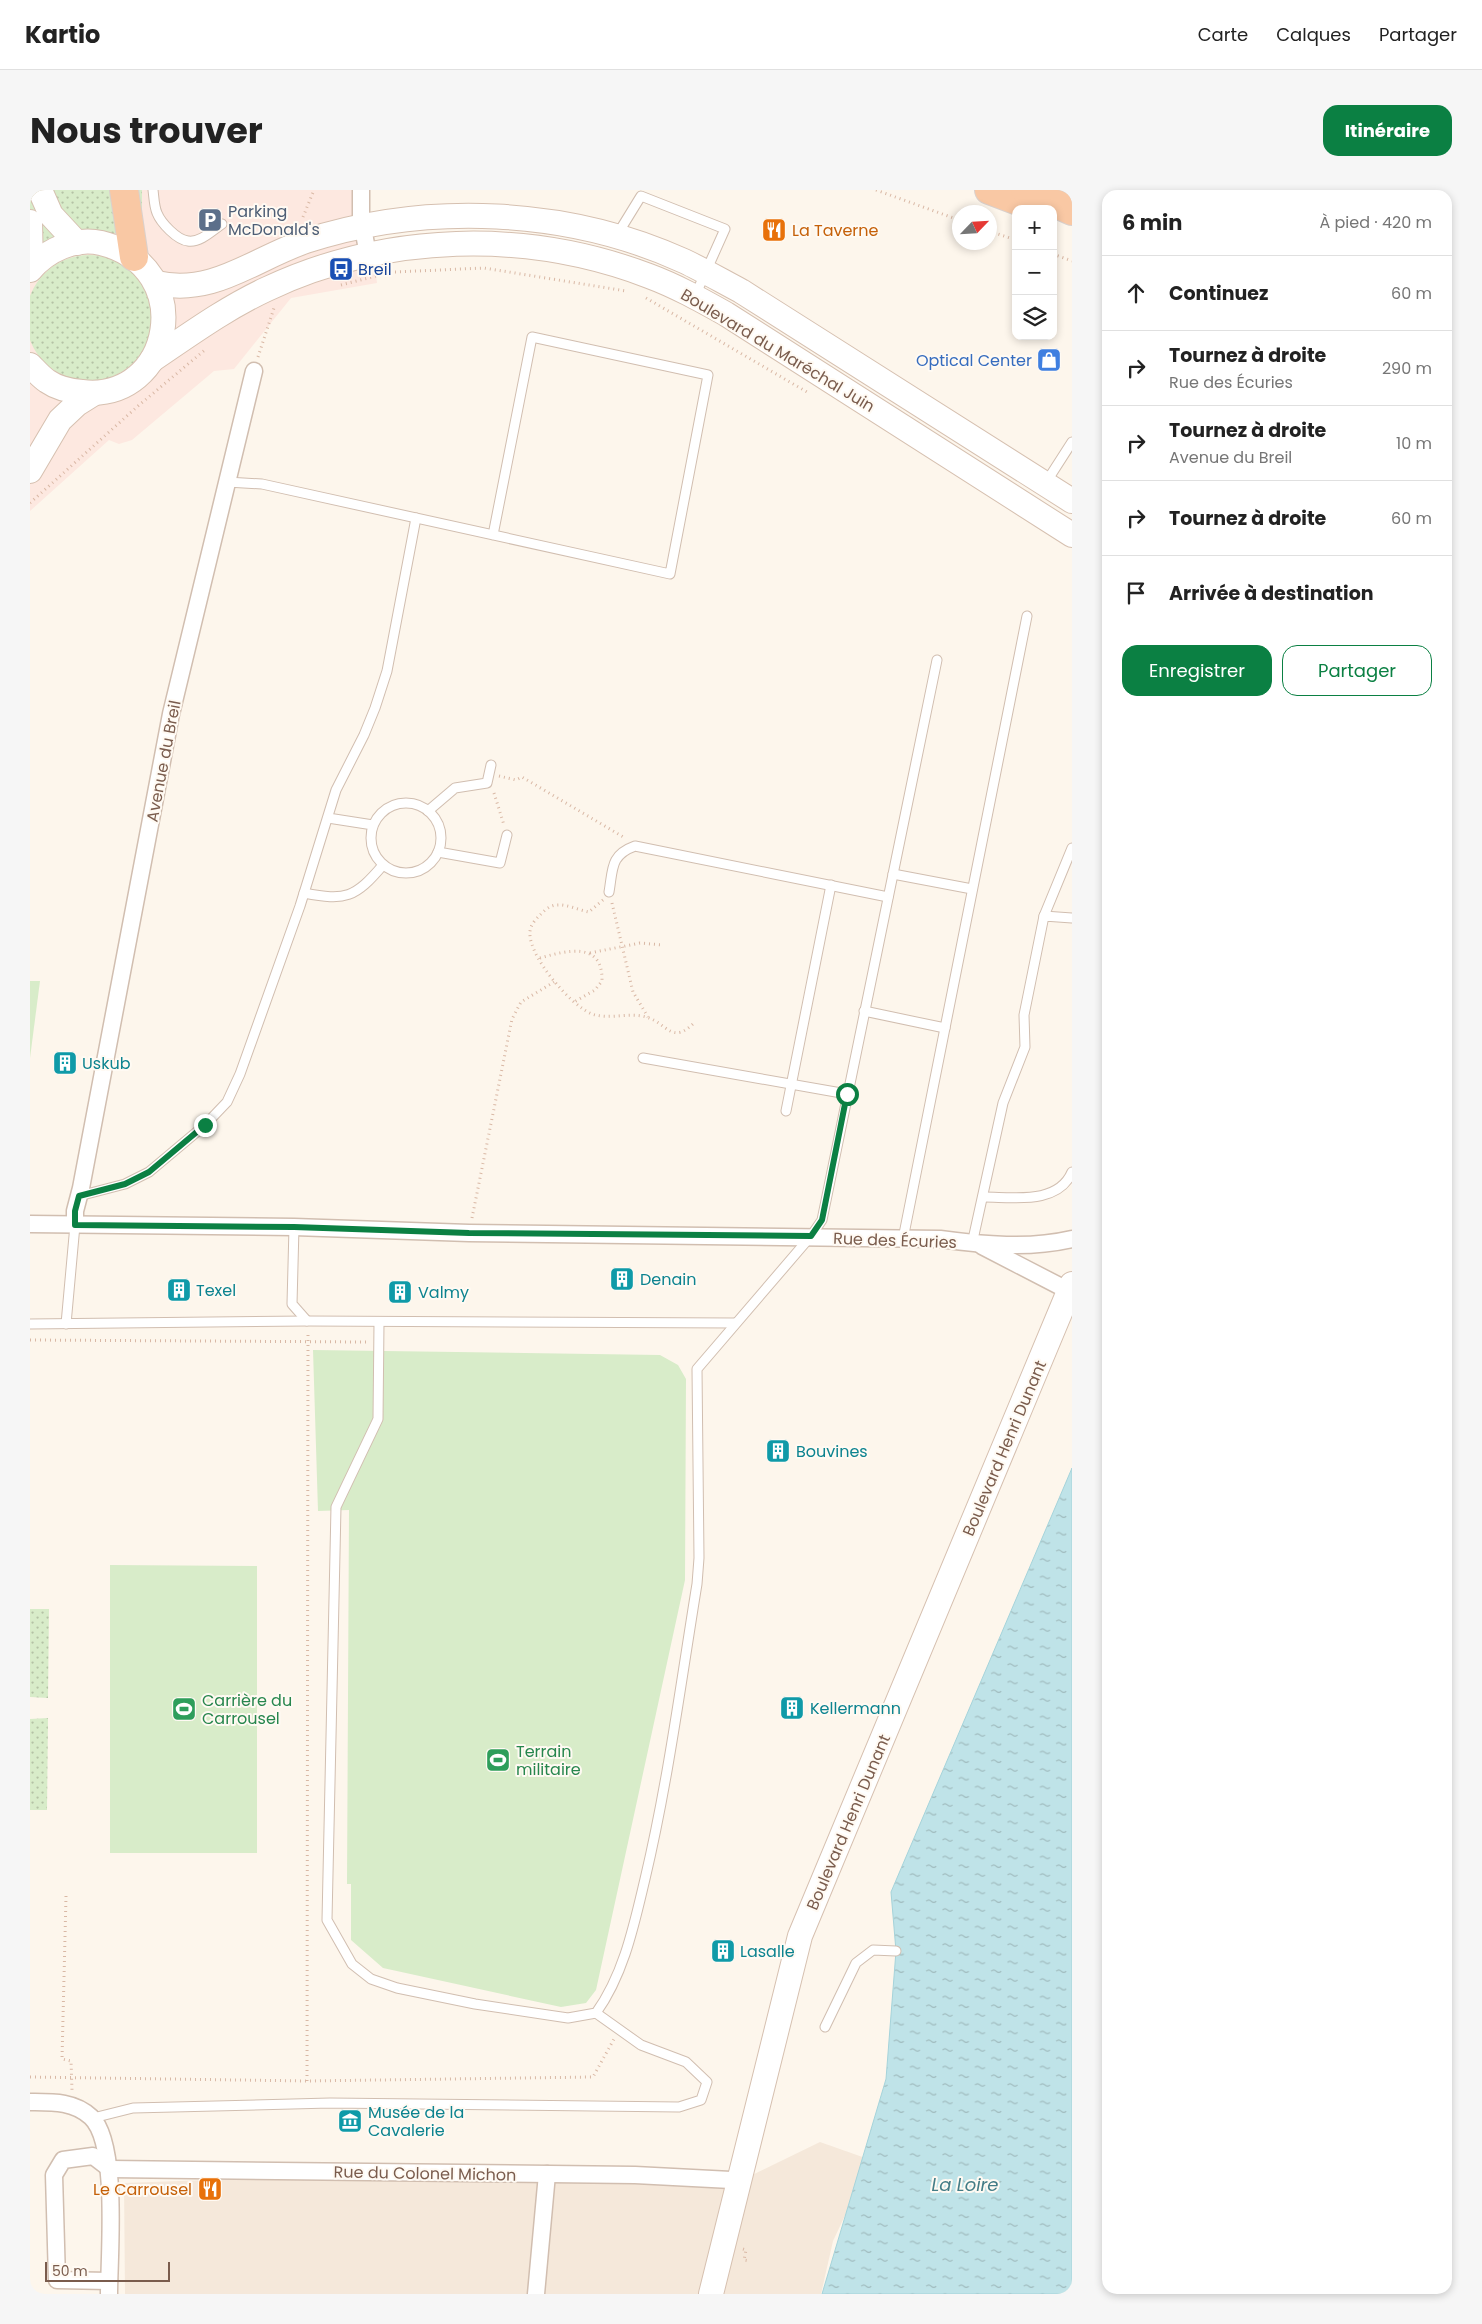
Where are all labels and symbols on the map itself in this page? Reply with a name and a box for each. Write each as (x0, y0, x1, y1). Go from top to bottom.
place label: Parking McDonald's (228, 200, 320, 241)
north arrow (952, 205, 997, 250)
parking icon: Parking McDonald's (197, 207, 223, 233)
restaurant icon: La Taverne (761, 217, 787, 243)
place label: La Taverne (792, 219, 879, 242)
bus stop icon: Breil (328, 256, 354, 282)
place label: Breil (358, 258, 392, 281)
street label: Boulevard du Maréchal Juin (676, 283, 879, 418)
shop icon: Optical Center (1036, 347, 1062, 373)
place label: Optical Center (916, 349, 1032, 372)
street label: Avenue du Breil (140, 698, 187, 824)
building icon: Uskub (52, 1050, 78, 1076)
place label: Uskub (82, 1052, 131, 1075)
route start (836, 1083, 859, 1106)
route end (194, 1114, 217, 1137)
street label: Rue des Écuries (833, 1227, 957, 1254)
building icon: Denain (609, 1266, 635, 1292)
place label: Denain (640, 1268, 696, 1291)
building icon: Texel (166, 1277, 192, 1303)
place label: Texel (196, 1279, 236, 1302)
building icon: Valmy (387, 1279, 413, 1305)
place label: Valmy (418, 1281, 469, 1304)
street label: Boulevard Henri Dunant (957, 1357, 1052, 1540)
building icon: Bouvines (765, 1438, 791, 1464)
place label: Bouvines (796, 1440, 868, 1463)
place label: Carrière du Carrousel (202, 1689, 292, 1730)
building icon: Kellermann (779, 1695, 805, 1721)
sports icon: Carrière du Carrousel (171, 1696, 197, 1722)
place label: Kellermann (810, 1697, 901, 1720)
street label: Boulevard Henri Dunant (801, 1731, 896, 1914)
place label: Terrain militaire (516, 1740, 581, 1781)
sports icon: Terrain militaire (485, 1747, 511, 1773)
building icon: Lasalle (710, 1938, 736, 1964)
place label: Lasalle (740, 1940, 795, 1963)
place label: Musée de la Cavalerie (368, 2101, 464, 2142)
museum icon: Musée de la Cavalerie (337, 2108, 363, 2134)
street label: Rue du Colonel Michon (333, 2160, 517, 2187)
water label: La Loire (932, 2172, 998, 2197)
restaurant icon: Le Carrousel (197, 2176, 223, 2202)
place label: Le Carrousel (93, 2178, 192, 2201)
scale bar (45, 2259, 170, 2282)

